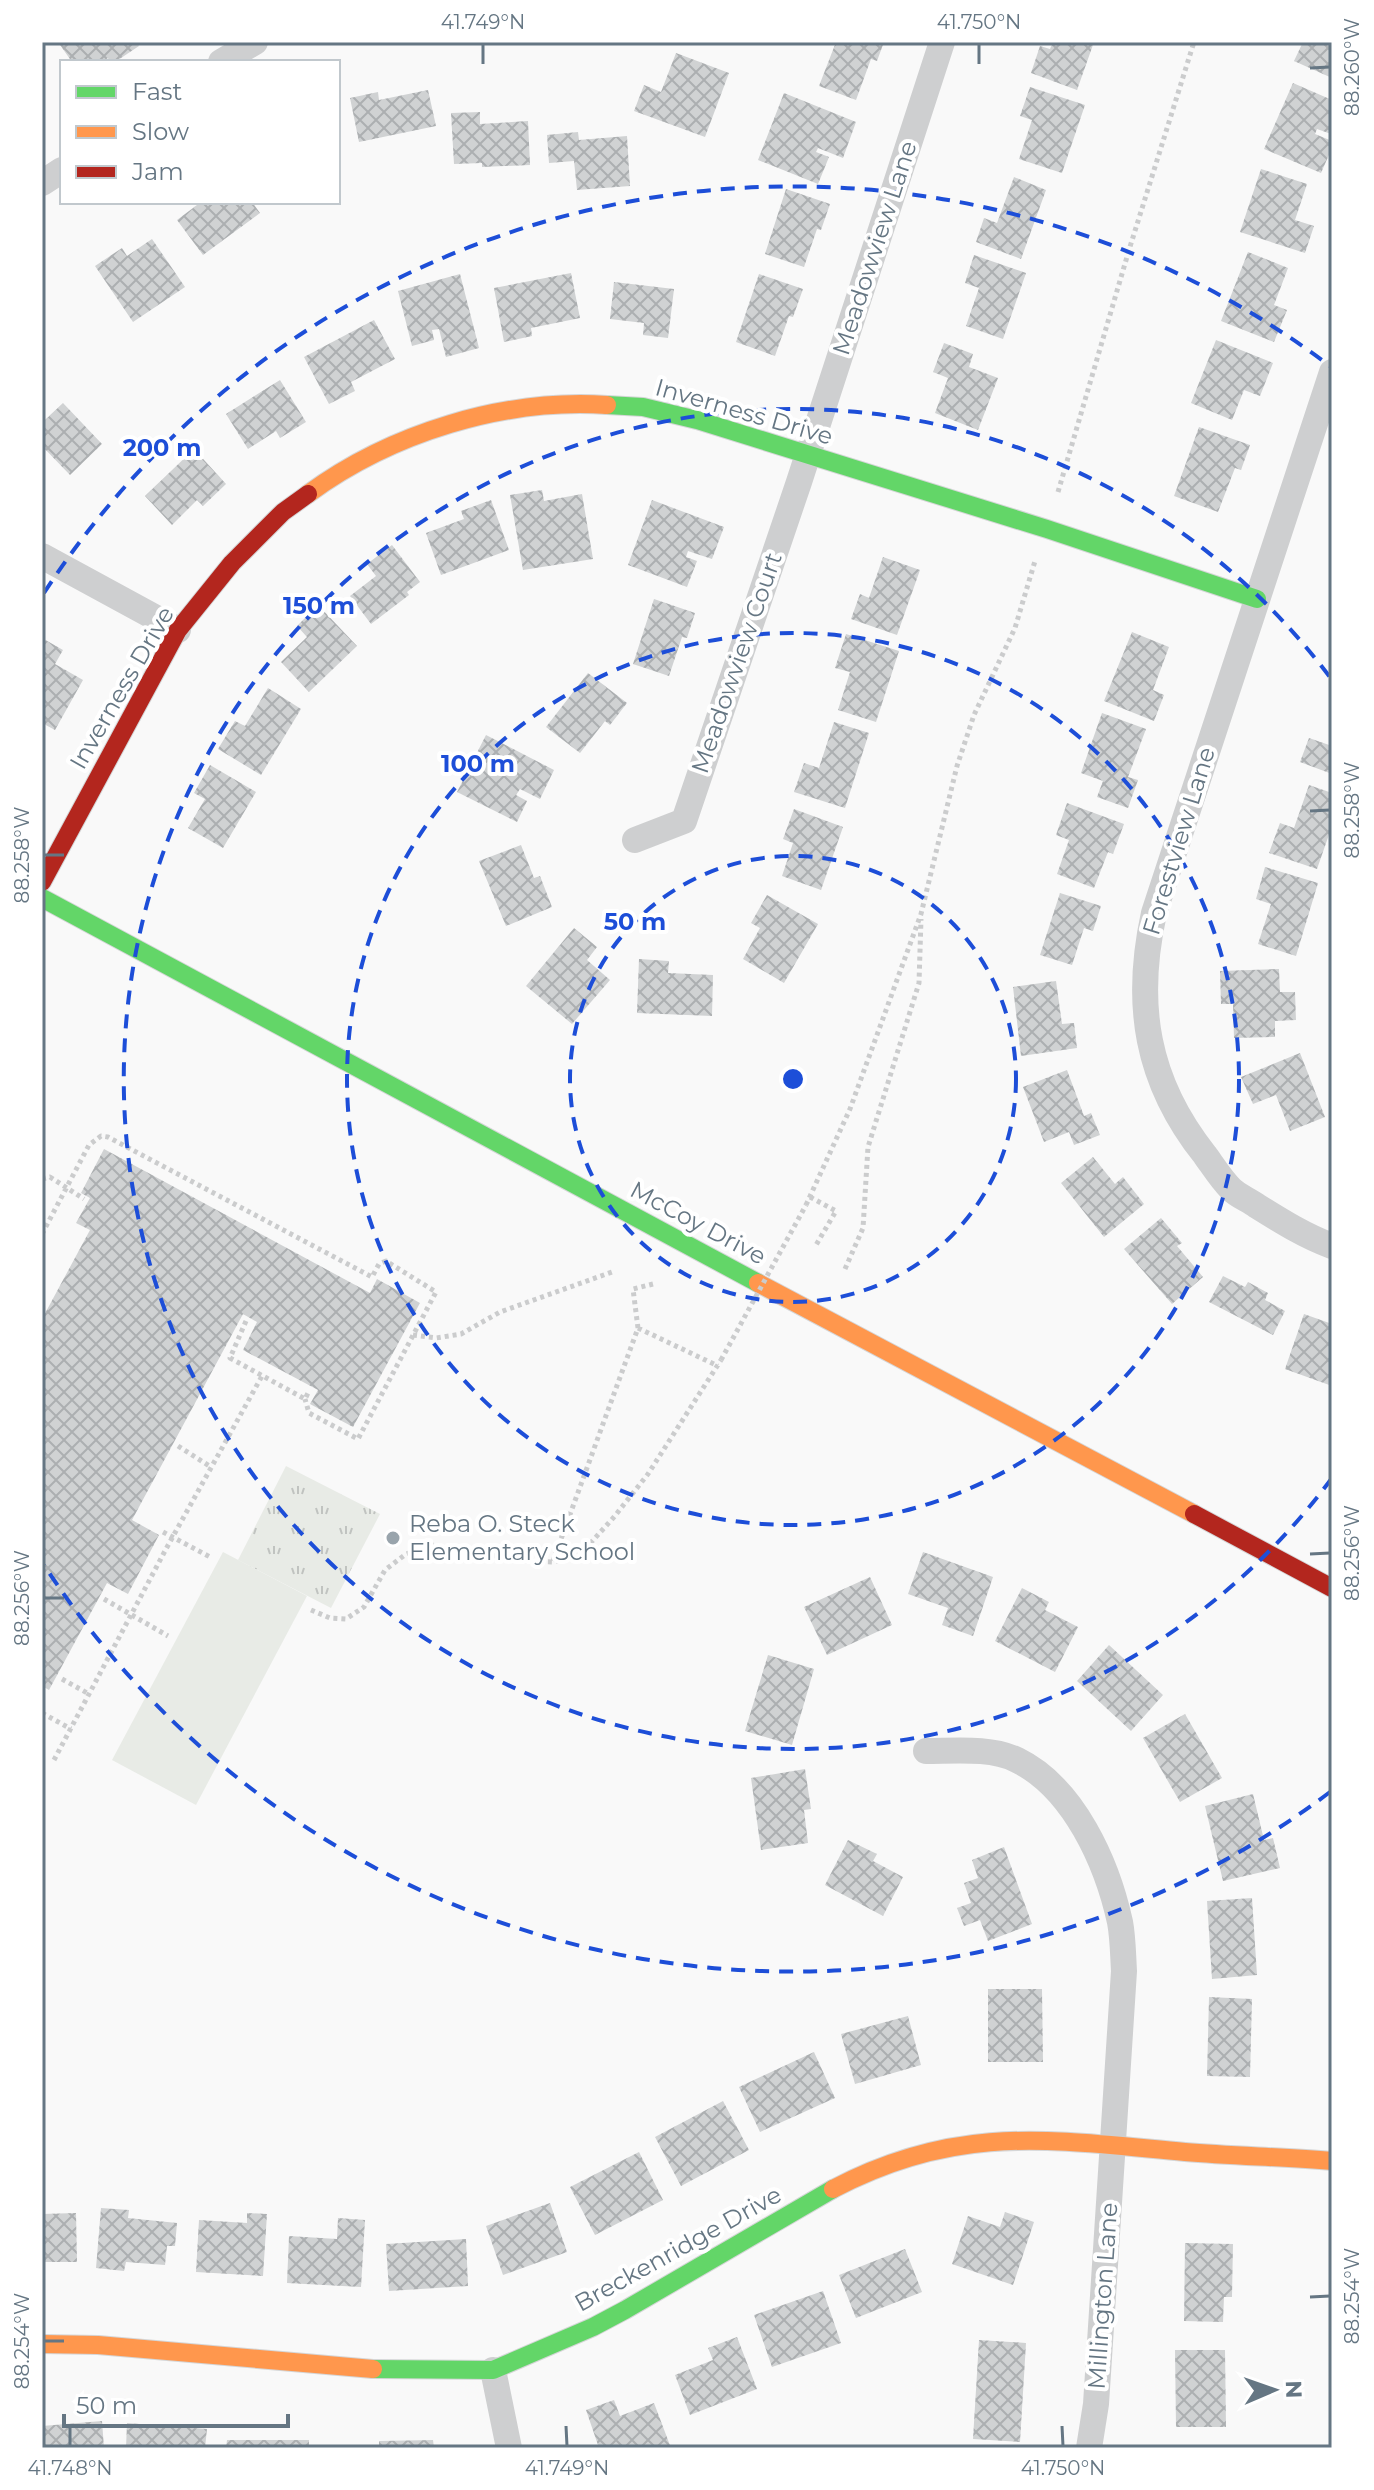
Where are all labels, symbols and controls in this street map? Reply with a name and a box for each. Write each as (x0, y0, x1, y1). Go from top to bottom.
text: 41.749°N (441, 10, 525, 34)
text: 41.750°N (937, 10, 1021, 34)
text: 88.260°W (1340, 18, 1364, 116)
legend (60, 60, 340, 204)
text: Fast (132, 77, 183, 106)
text: Slow (132, 117, 189, 146)
street label: Meadowview Lane (826, 137, 923, 359)
text: Jam (131, 157, 184, 186)
street label: Inverness Drive (652, 372, 836, 451)
text: 200 m (123, 433, 201, 462)
street label: Meadowview Court (685, 548, 788, 777)
text: 150 m (283, 591, 355, 620)
street label: Inverness Drive (63, 601, 180, 774)
street label: Forestview Lane (1136, 743, 1221, 938)
text: 100 m (441, 749, 515, 778)
text: 88.258°W (1340, 762, 1364, 858)
text: 88.258°W (10, 807, 34, 903)
text: 50 m (604, 907, 666, 936)
centre of rings (779, 1065, 807, 1093)
street label: McCoy Drive (625, 1175, 771, 1271)
text: 88.256°W (1340, 1505, 1364, 1601)
place label: Reba O. Steck Elementary School (409, 1509, 635, 1566)
marker: Reba O. Steck Elementary School (384, 1529, 402, 1547)
text: 88.256°W (10, 1550, 34, 1646)
street label: Breckenridge Drive (569, 2180, 786, 2317)
street label: Millington Lane (1082, 2202, 1123, 2390)
text: 88.254°W (1340, 2248, 1364, 2344)
text: 88.254°W (10, 2293, 34, 2389)
north arrow (1234, 2350, 1314, 2430)
scale bar (64, 2378, 288, 2428)
text: N (1280, 2380, 1307, 2399)
text: 50 m (76, 2391, 137, 2420)
text: 41.748°N (27, 2456, 113, 2480)
text: 41.749°N (525, 2456, 609, 2480)
text: 41.750°N (1021, 2456, 1105, 2480)

